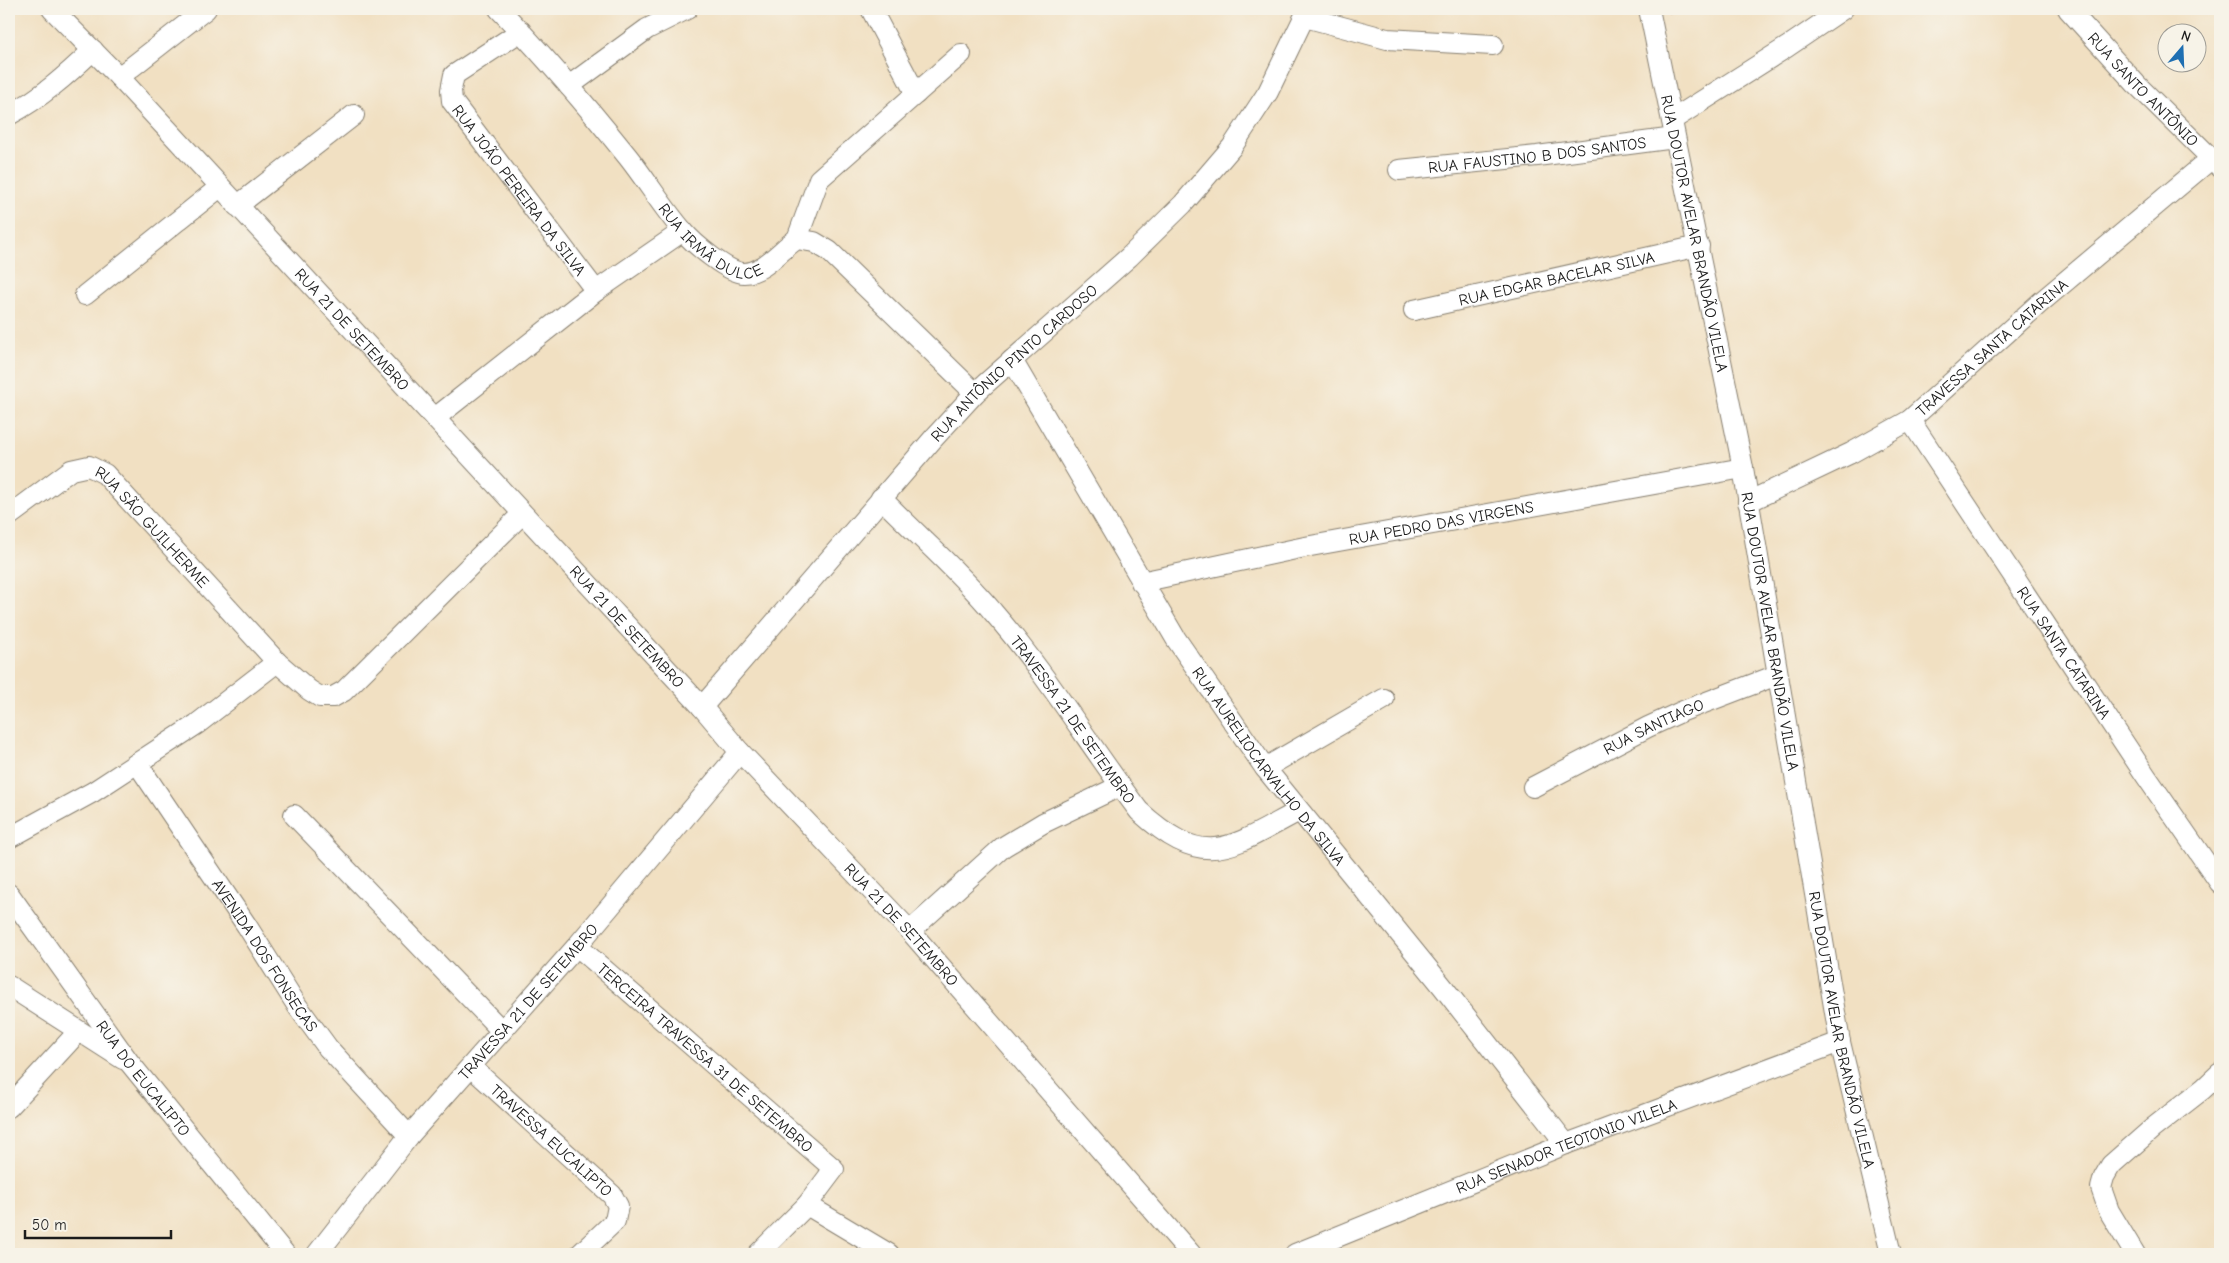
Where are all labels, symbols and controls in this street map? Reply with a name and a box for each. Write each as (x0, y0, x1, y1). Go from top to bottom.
north arrow (2156, 22, 2206, 72)
street label: RUA SANTO ANTÔNIO (2085, 27, 2203, 149)
street label: RUA DOUTOR AVELAR BRANDÃO VILELA (1657, 93, 1731, 374)
street label: RUA JOÃO PEREIRA DA SILVA (448, 102, 589, 279)
street label: RUA FAUSTINO B DOS SANTOS (1427, 134, 1647, 177)
street label: RUA IRMÃ DULCE (655, 200, 766, 283)
street label: RUA EDGAR BACELAR SILVA (1457, 248, 1656, 310)
street label: RUA 21 DE SETEMBRO (291, 265, 413, 395)
street label: TRAVESSA SANTA CATARINA (1913, 275, 2072, 420)
street label: RUA ANTÔNIO PINTO CARDOSO (927, 281, 1101, 446)
street label: RUA SÃO GUILHERME (92, 463, 213, 592)
street label: RUA DOUTOR AVELAR BRANDÃO VILELA (1737, 491, 1802, 772)
street label: RUA PEDRO DAS VIRGENS (1347, 498, 1535, 549)
street label: RUA 21 DE SETEMBRO (566, 562, 688, 692)
street label: RUA SANTA CATARINA (2013, 583, 2114, 723)
street label: TRAVESSA 21 DE SETEMBRO (1006, 633, 1138, 807)
street label: RUA AURELIOCARVALHO DA SILVA (1188, 664, 1348, 869)
street label: RUA SANTIAGO (1601, 696, 1707, 759)
street label: RUA 21 DE SETEMBRO (840, 860, 962, 990)
street label: AVENIDA DOS FONSECAS (208, 876, 321, 1036)
street label: RUA DOUTOR AVELAR BRANDÃO VILELA (1805, 890, 1878, 1170)
street label: TRAVESSA 21 DE SETEMBRO (455, 920, 602, 1084)
street label: TERCEIRA TRAVESSA 31 DE SETEMBRO (593, 960, 816, 1156)
street label: RUA DO EUCALIPTO (92, 1017, 193, 1140)
street label: TRAVESSA EUCALIPTO (487, 1081, 616, 1201)
street label: RUA SENADOR TEOTONIO VILELA (1453, 1096, 1679, 1198)
scale bar (25, 1208, 171, 1240)
text: 50 m (32, 1216, 67, 1234)

